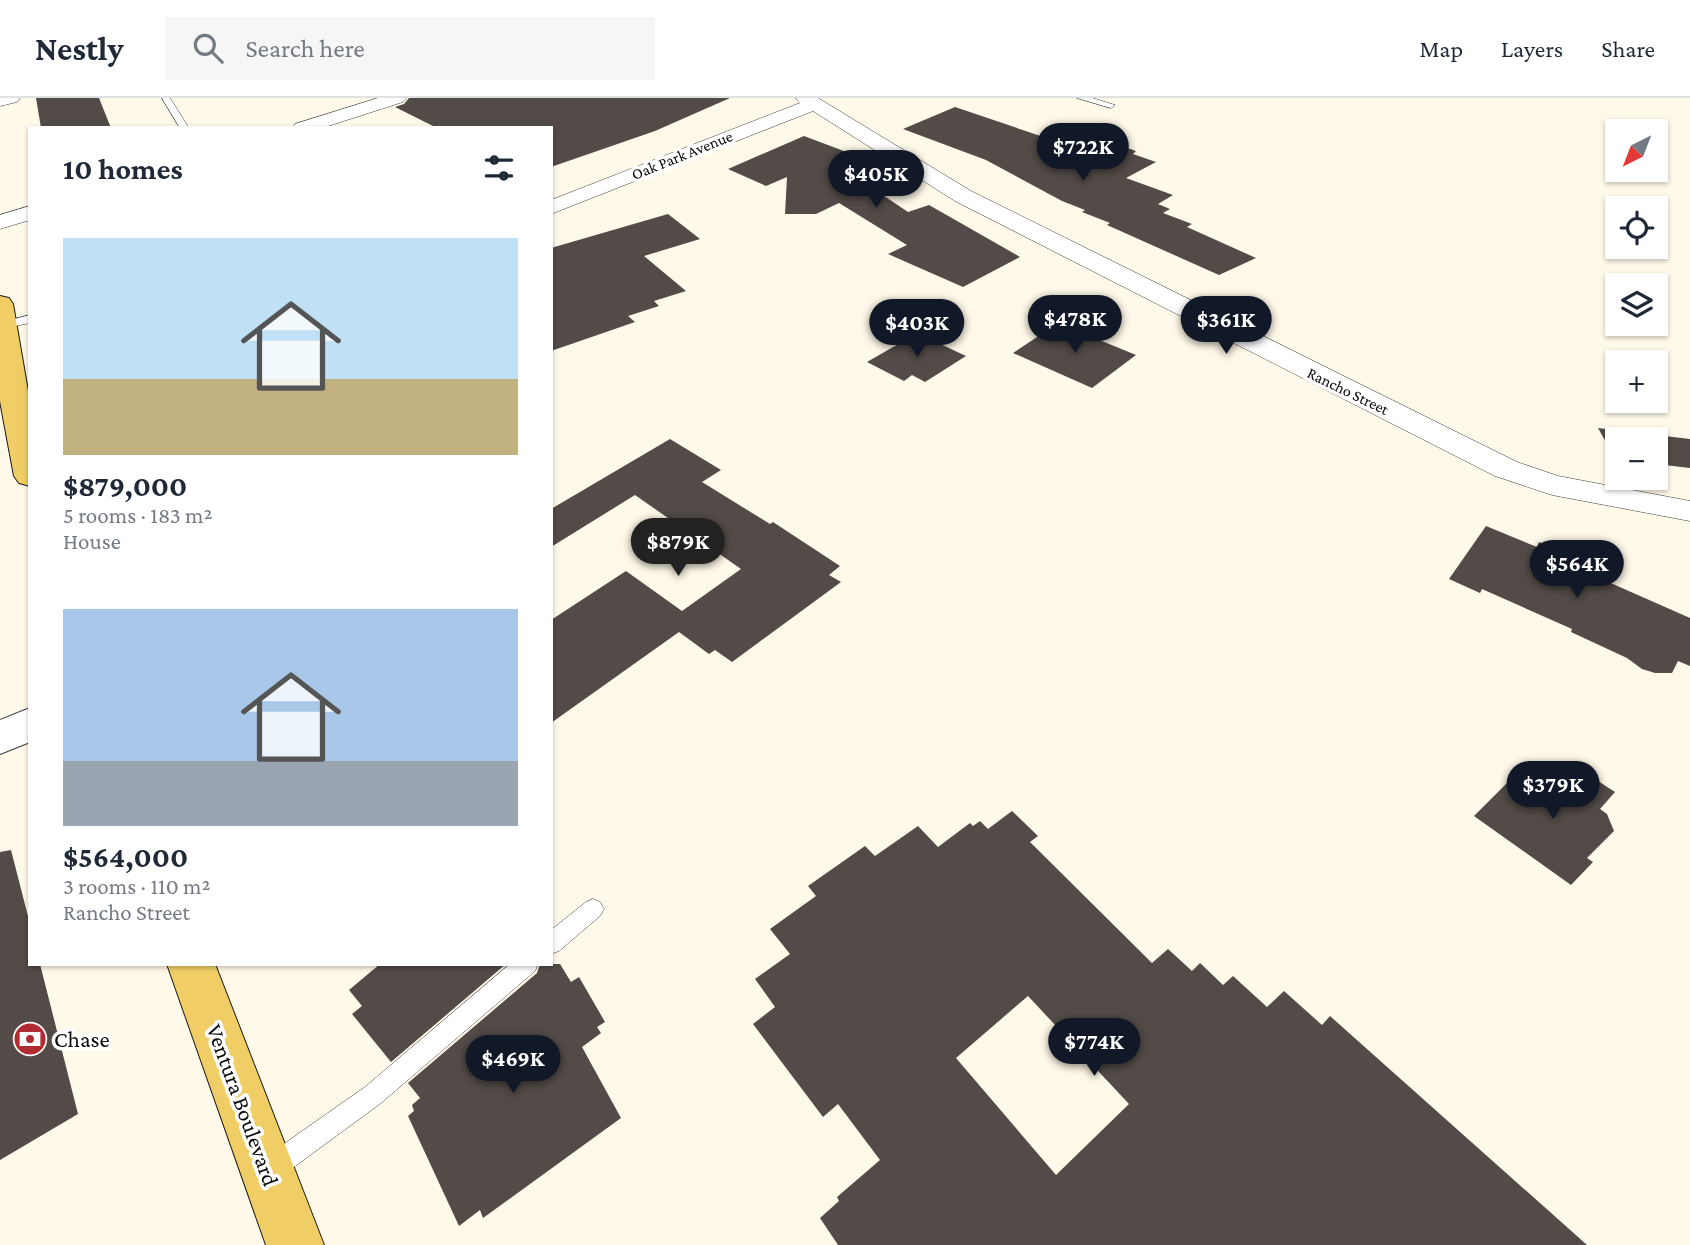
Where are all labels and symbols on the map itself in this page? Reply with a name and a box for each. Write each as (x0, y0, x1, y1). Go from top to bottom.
north arrow (1605, 119, 1668, 182)
pin: $722K (1034, 123, 1132, 183)
street label: Oak Park Avenue (629, 127, 735, 183)
pin: $405K (827, 150, 925, 210)
pin: $478K (1026, 296, 1124, 355)
pin: $361K (1177, 296, 1275, 356)
pin: $403K (868, 300, 966, 359)
street label: Rancho Street (1305, 364, 1392, 418)
pin: $879K (629, 518, 727, 578)
pin: $564K (1528, 540, 1626, 600)
pin: $379K (1504, 762, 1602, 821)
pin: $774K (1045, 1018, 1143, 1078)
bank icon: Chase (11, 1020, 49, 1058)
street label: Ventura Boulevard (202, 1021, 284, 1189)
place label: Chase (54, 1026, 110, 1052)
pin: $469K (464, 1035, 562, 1095)

